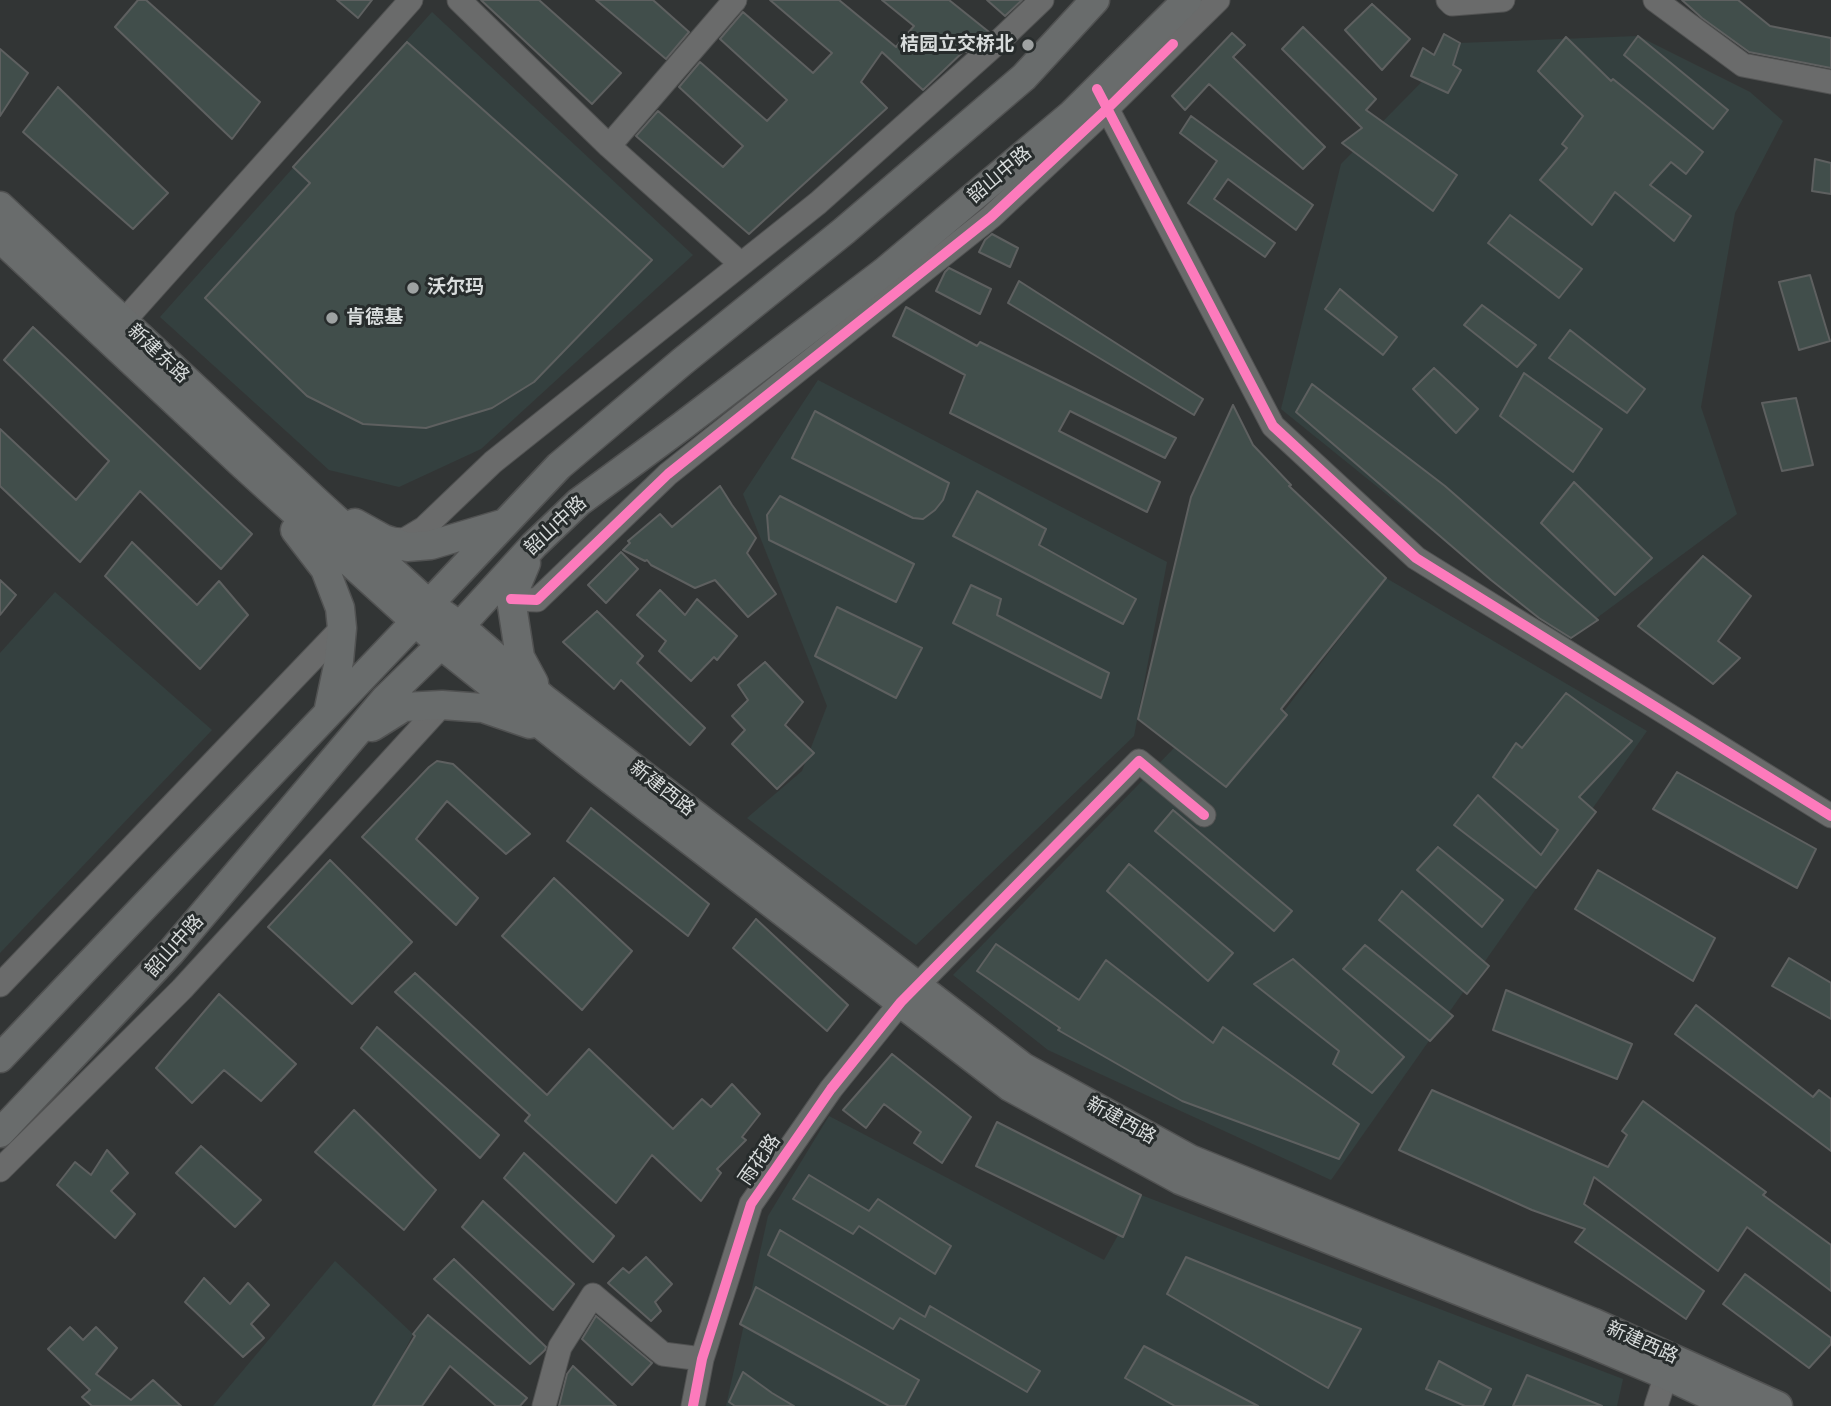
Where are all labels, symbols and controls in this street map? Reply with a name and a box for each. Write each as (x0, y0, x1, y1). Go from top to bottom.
place label: 桔园立交桥北 (900, 34, 1014, 56)
marker: 桔园立交桥北 (1020, 37, 1036, 53)
street label: 韶山中路 (964, 142, 1036, 208)
place label: 沃尔玛 (427, 277, 484, 299)
marker: 沃尔玛 (405, 280, 421, 296)
place label: 肯德基 (346, 307, 403, 329)
marker: 肯德基 (324, 310, 340, 326)
street label: 新建东路 (122, 320, 194, 388)
street label: 韶山中路 (520, 492, 592, 560)
street label: 新建西路 (625, 757, 699, 821)
street label: 韶山中路 (141, 910, 209, 982)
street label: 新建西路 (1082, 1093, 1160, 1149)
street label: 雨花路 (734, 1130, 786, 1190)
street label: 新建西路 (1603, 1317, 1681, 1369)

